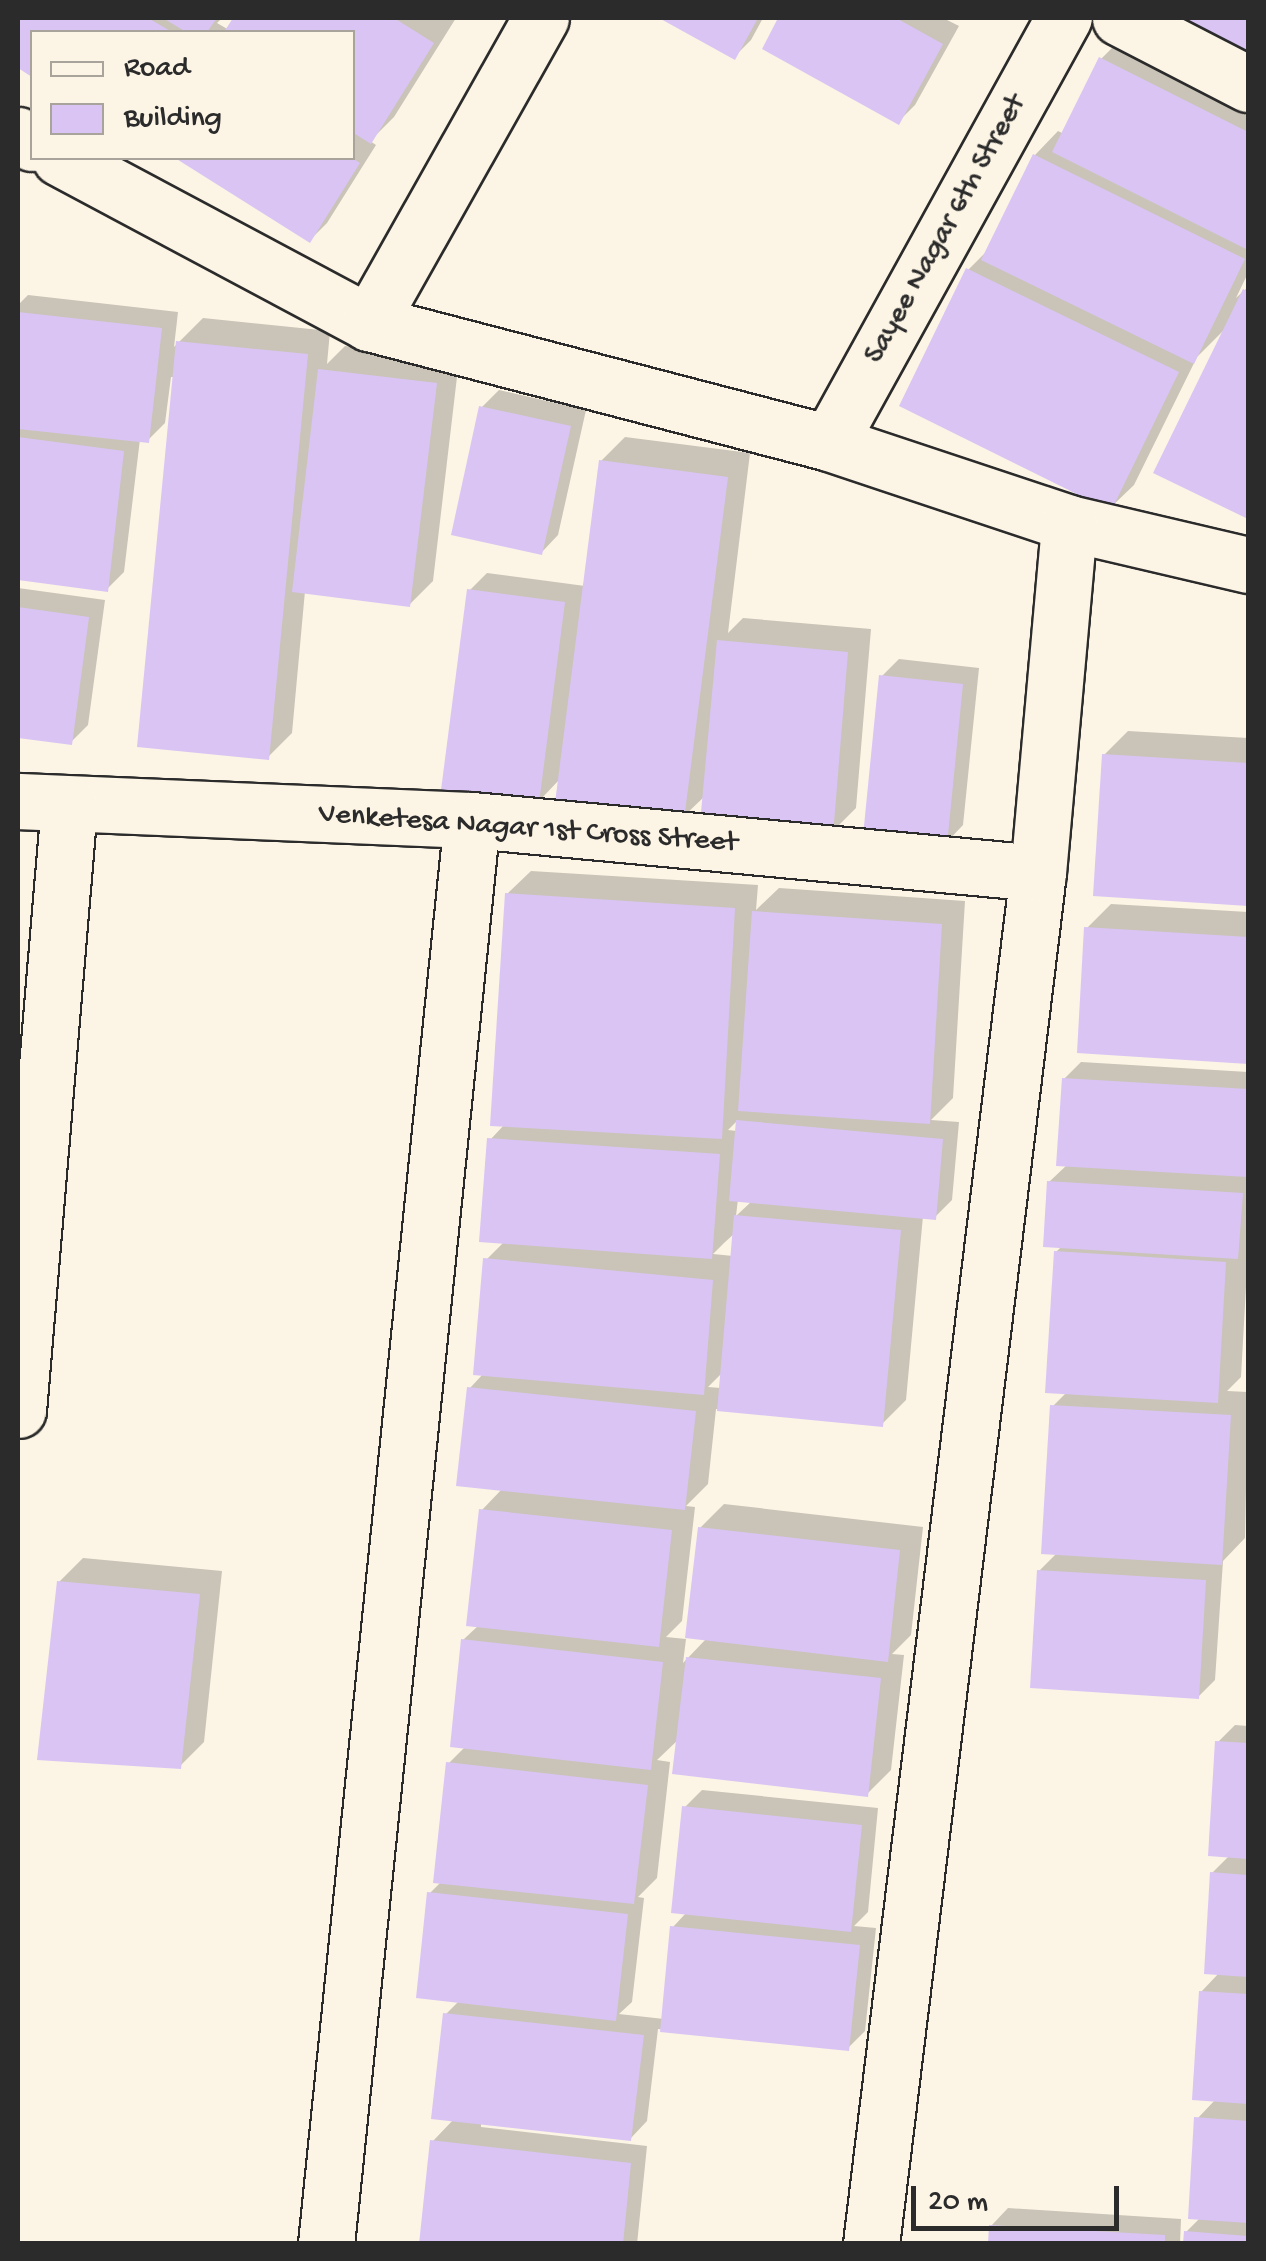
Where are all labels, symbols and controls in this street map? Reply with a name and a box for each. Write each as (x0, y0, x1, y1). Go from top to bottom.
legend (30, 30, 355, 160)
text: Road (124, 52, 190, 87)
street label: Sayee Nagar 6th Street (858, 89, 1036, 371)
text: Building (124, 102, 222, 137)
street label: Venketesa Nagar 1st Cross Street (317, 797, 739, 863)
scale bar (916, 2166, 1124, 2228)
text: 20 m (928, 2186, 988, 2221)

